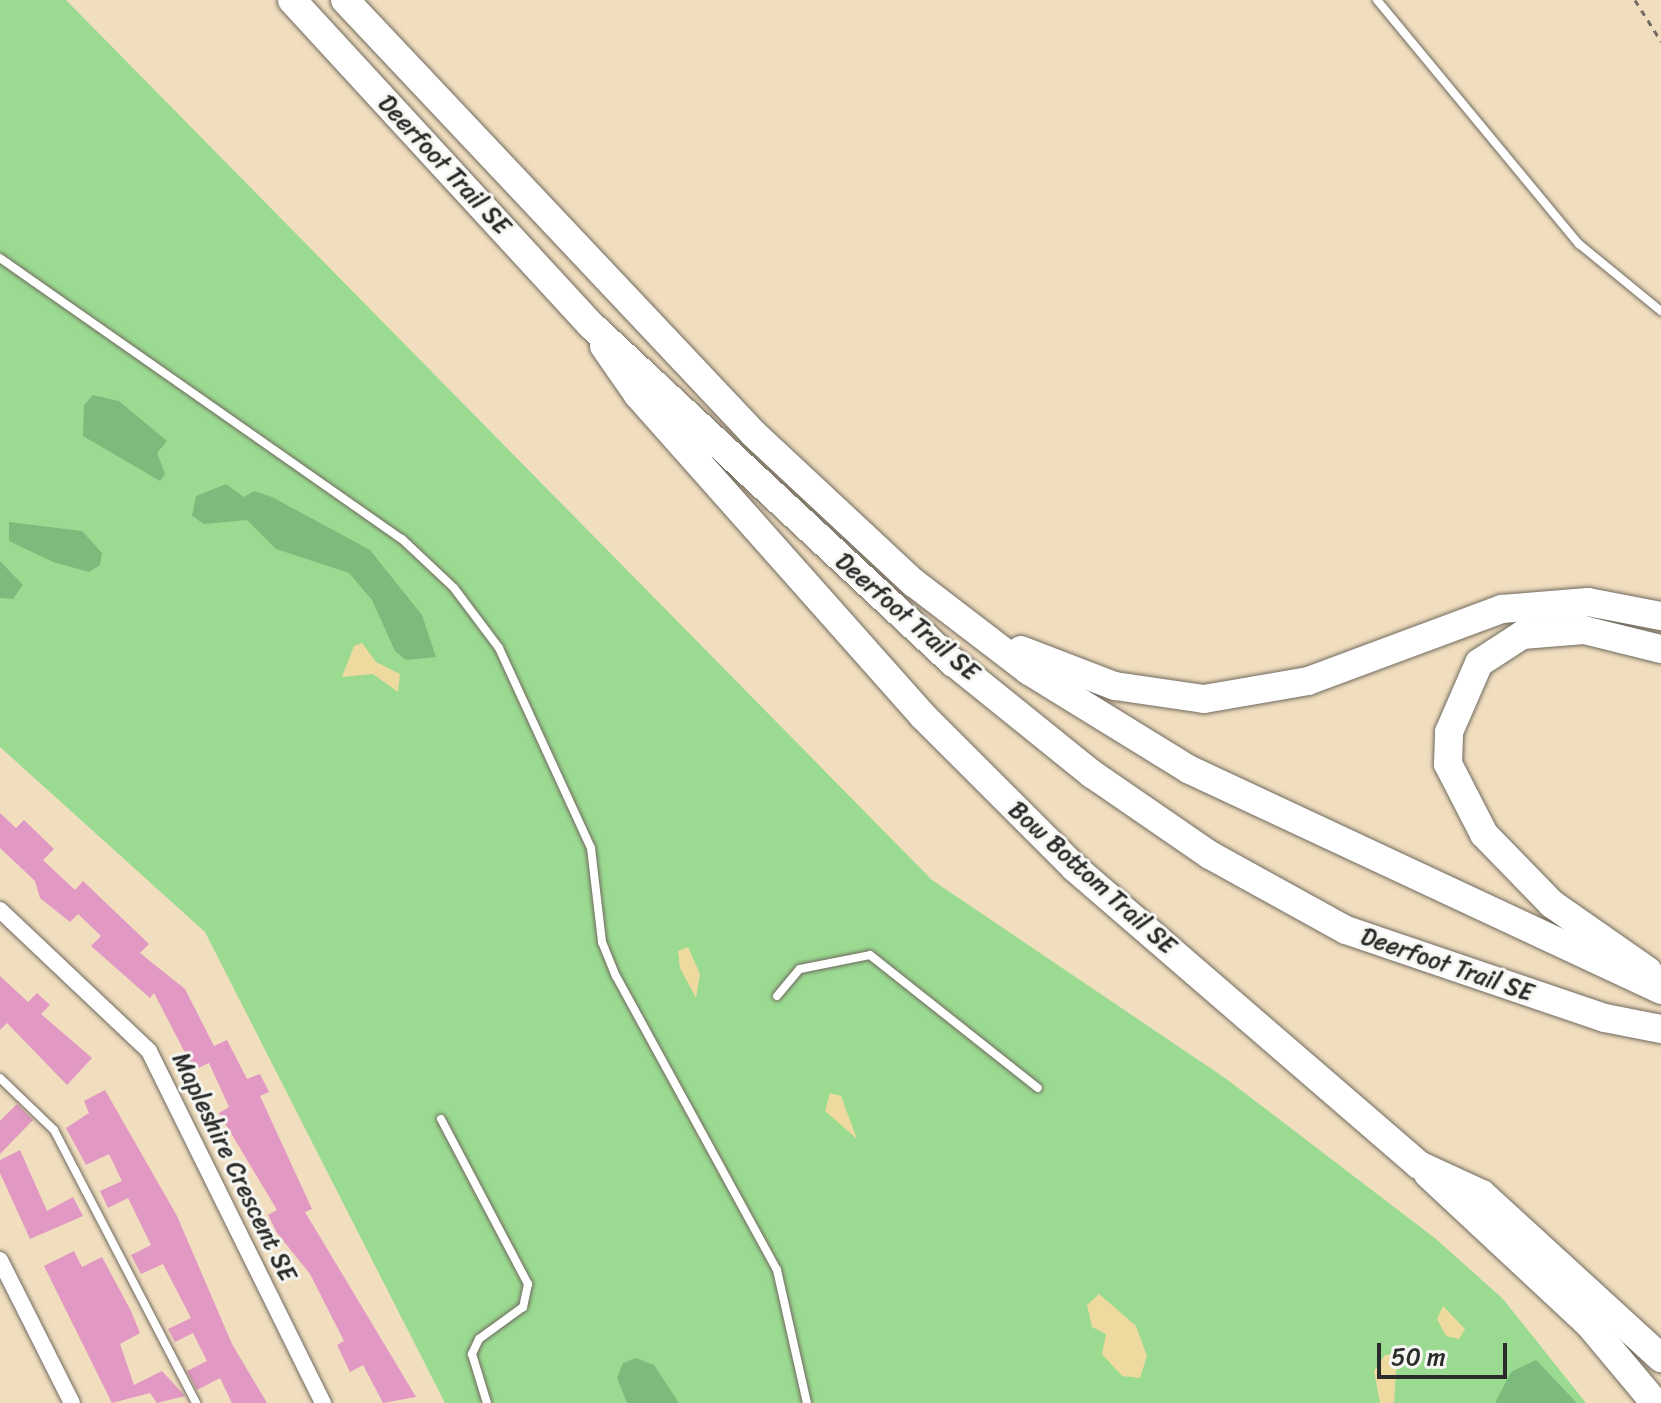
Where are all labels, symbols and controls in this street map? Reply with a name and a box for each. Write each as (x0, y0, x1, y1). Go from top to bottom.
street label: Deerfoot Trail SE (372, 89, 516, 241)
street label: Deerfoot Trail SE (829, 547, 985, 687)
street label: Bow Bottom Trail SE (1002, 795, 1182, 961)
street label: Deerfoot Trail SE (1357, 922, 1537, 1008)
street label: Mapleshire Crescent SE (166, 1048, 302, 1286)
scale bar (1381, 1327, 1511, 1377)
text: 50 m (1391, 1336, 1446, 1378)

